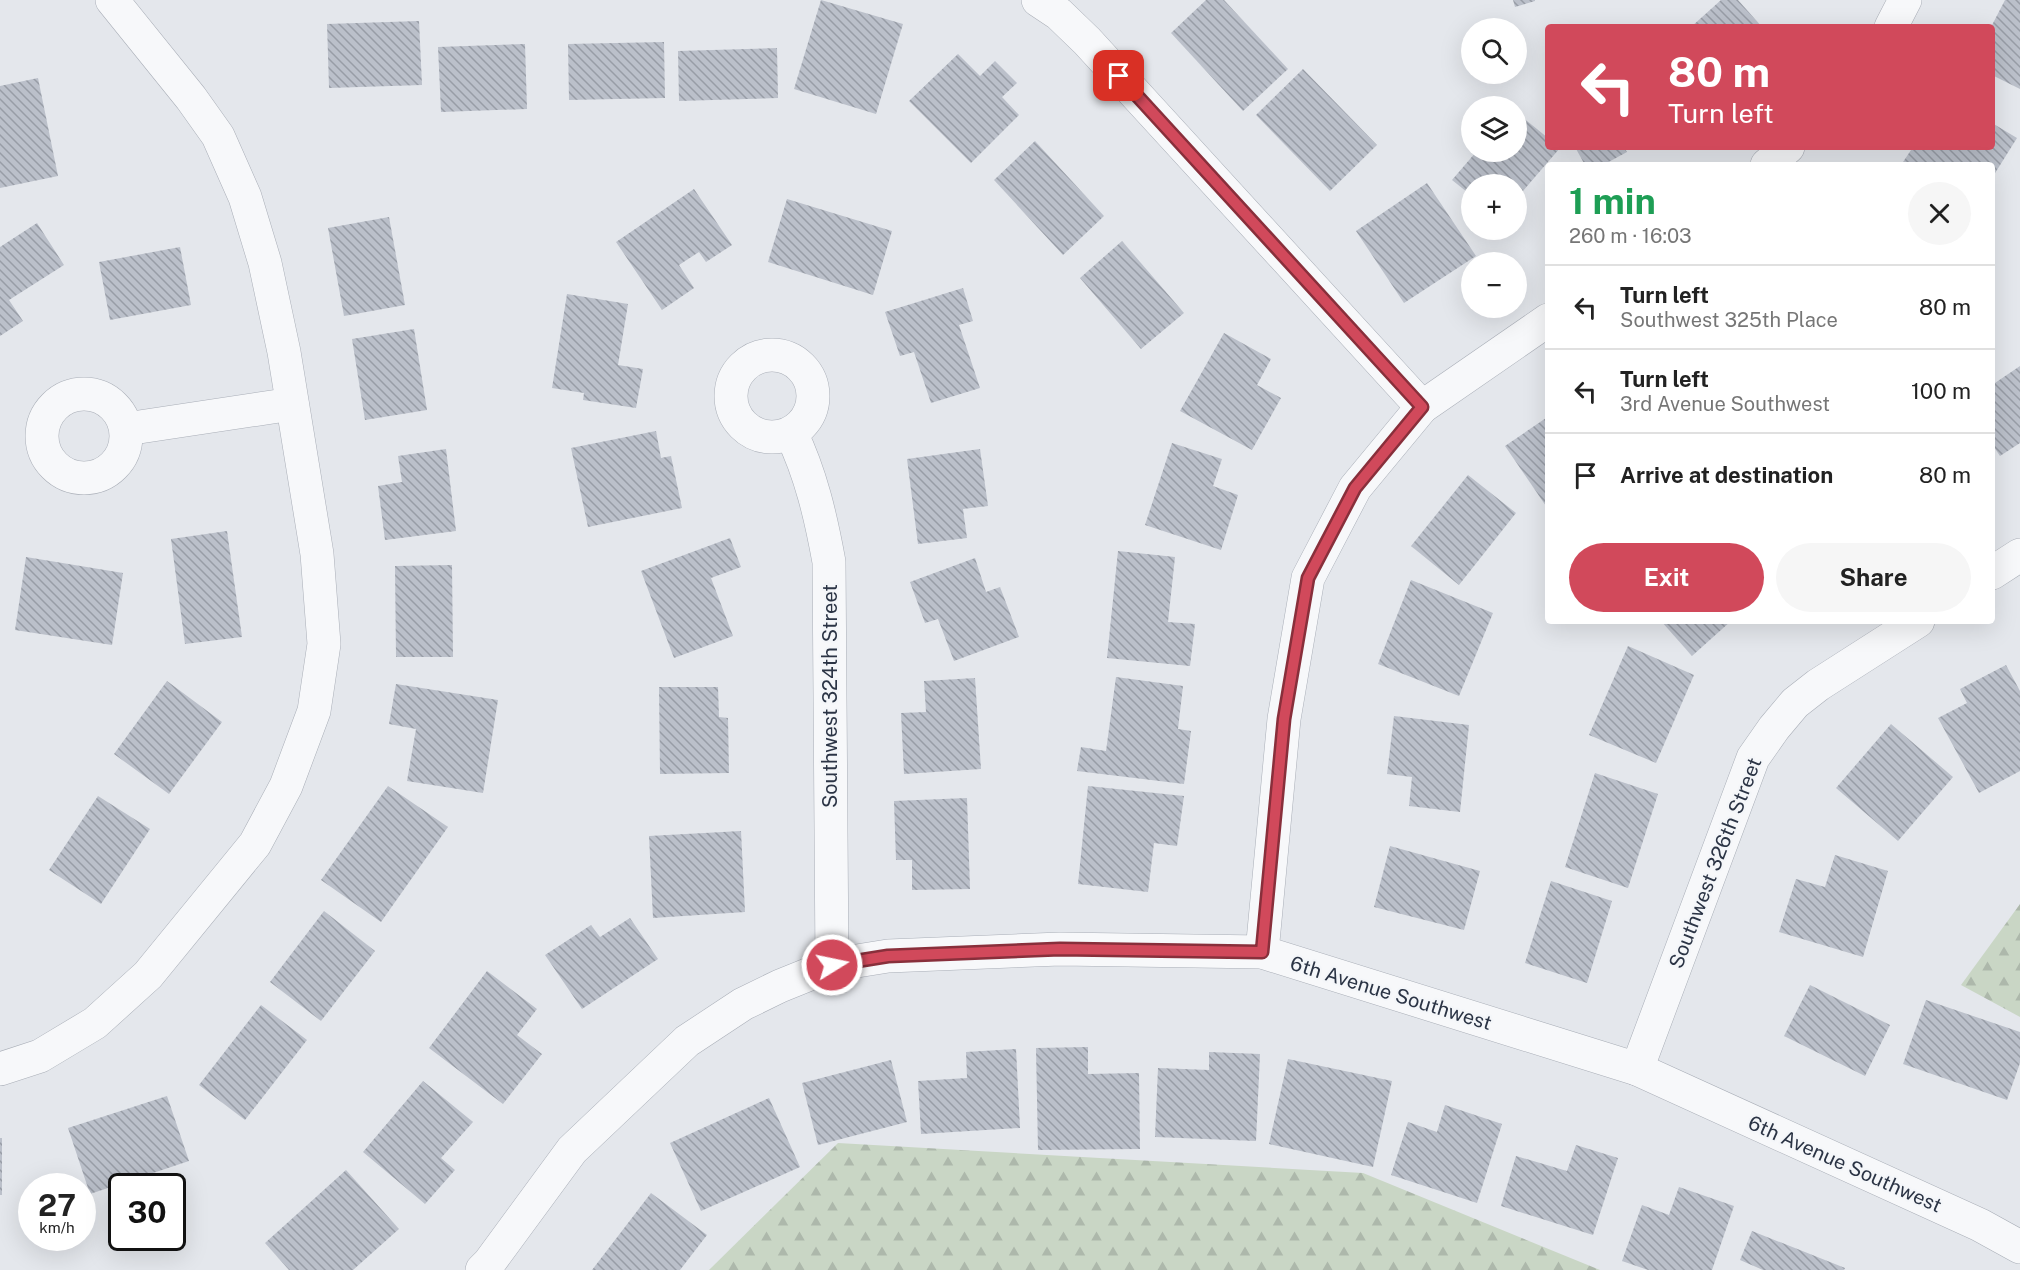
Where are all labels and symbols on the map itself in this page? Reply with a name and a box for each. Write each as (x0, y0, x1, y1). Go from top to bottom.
pin (1093, 50, 1144, 101)
street label: Southwest 324th Street (818, 584, 842, 808)
street label: Southwest 326th Street (1664, 754, 1766, 972)
position arrow (800, 933, 864, 997)
street label: 6th Avenue Southwest (1287, 951, 1495, 1035)
street label: 6th Avenue Southwest (1744, 1110, 1946, 1218)
speed limit sign: 30 (108, 1173, 186, 1251)

